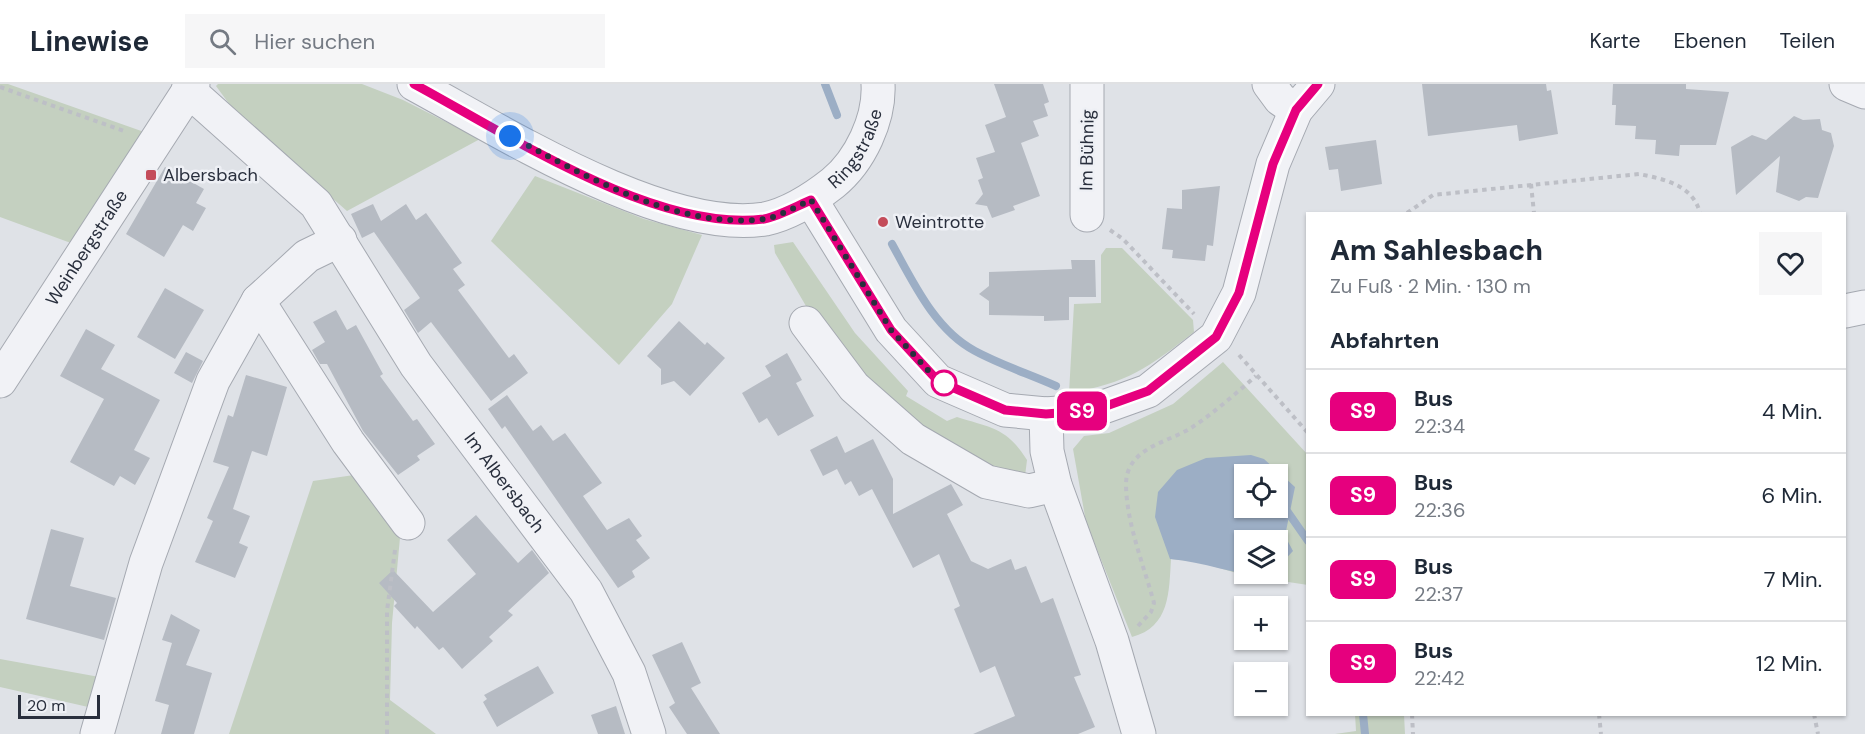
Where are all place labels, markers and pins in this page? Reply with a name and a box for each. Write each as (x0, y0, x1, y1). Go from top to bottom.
place label: Albersbach (163, 163, 258, 187)
marker: Albersbach (144, 168, 158, 182)
place label: Weintrotte (895, 210, 984, 234)
marker: Weintrotte (876, 215, 890, 229)
unlabelled marker (931, 370, 957, 396)

